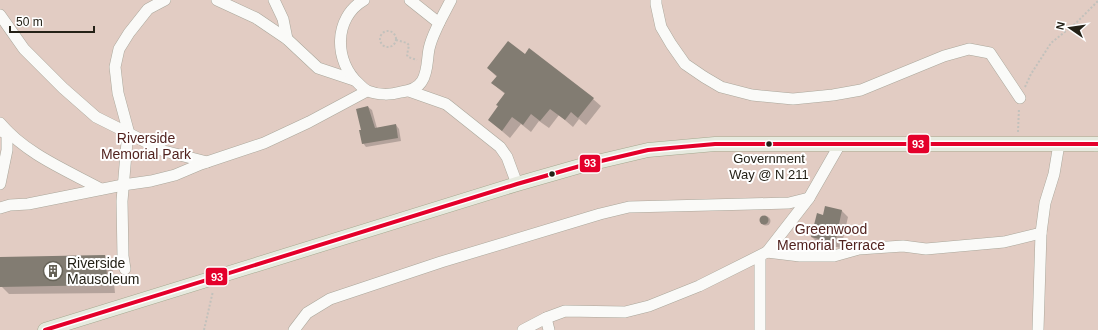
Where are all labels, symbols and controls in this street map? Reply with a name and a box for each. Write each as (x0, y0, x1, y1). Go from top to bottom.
scale bar (10, 8, 94, 34)
north arrow (1050, 8, 1090, 48)
text: 50 m (16, 15, 43, 29)
text: N (1054, 20, 1067, 31)
park label: Riverside Memorial Park (101, 130, 192, 162)
line badge: 93 (907, 134, 930, 154)
text: 93 (912, 138, 924, 150)
marker: Government Way @ N 211 (764, 139, 774, 149)
place label: Government Way @ N 211 (729, 151, 809, 182)
line badge: 93 (579, 154, 601, 173)
text: 93 (584, 157, 596, 169)
unlabelled marker (547, 169, 557, 179)
park label: Greenwood Memorial Terrace (777, 221, 885, 253)
place label: Riverside Mausoleum (67, 255, 139, 287)
building icon: Riverside Mausoleum (42, 260, 64, 282)
line badge: 93 (205, 267, 228, 286)
text: 93 (211, 271, 223, 283)

